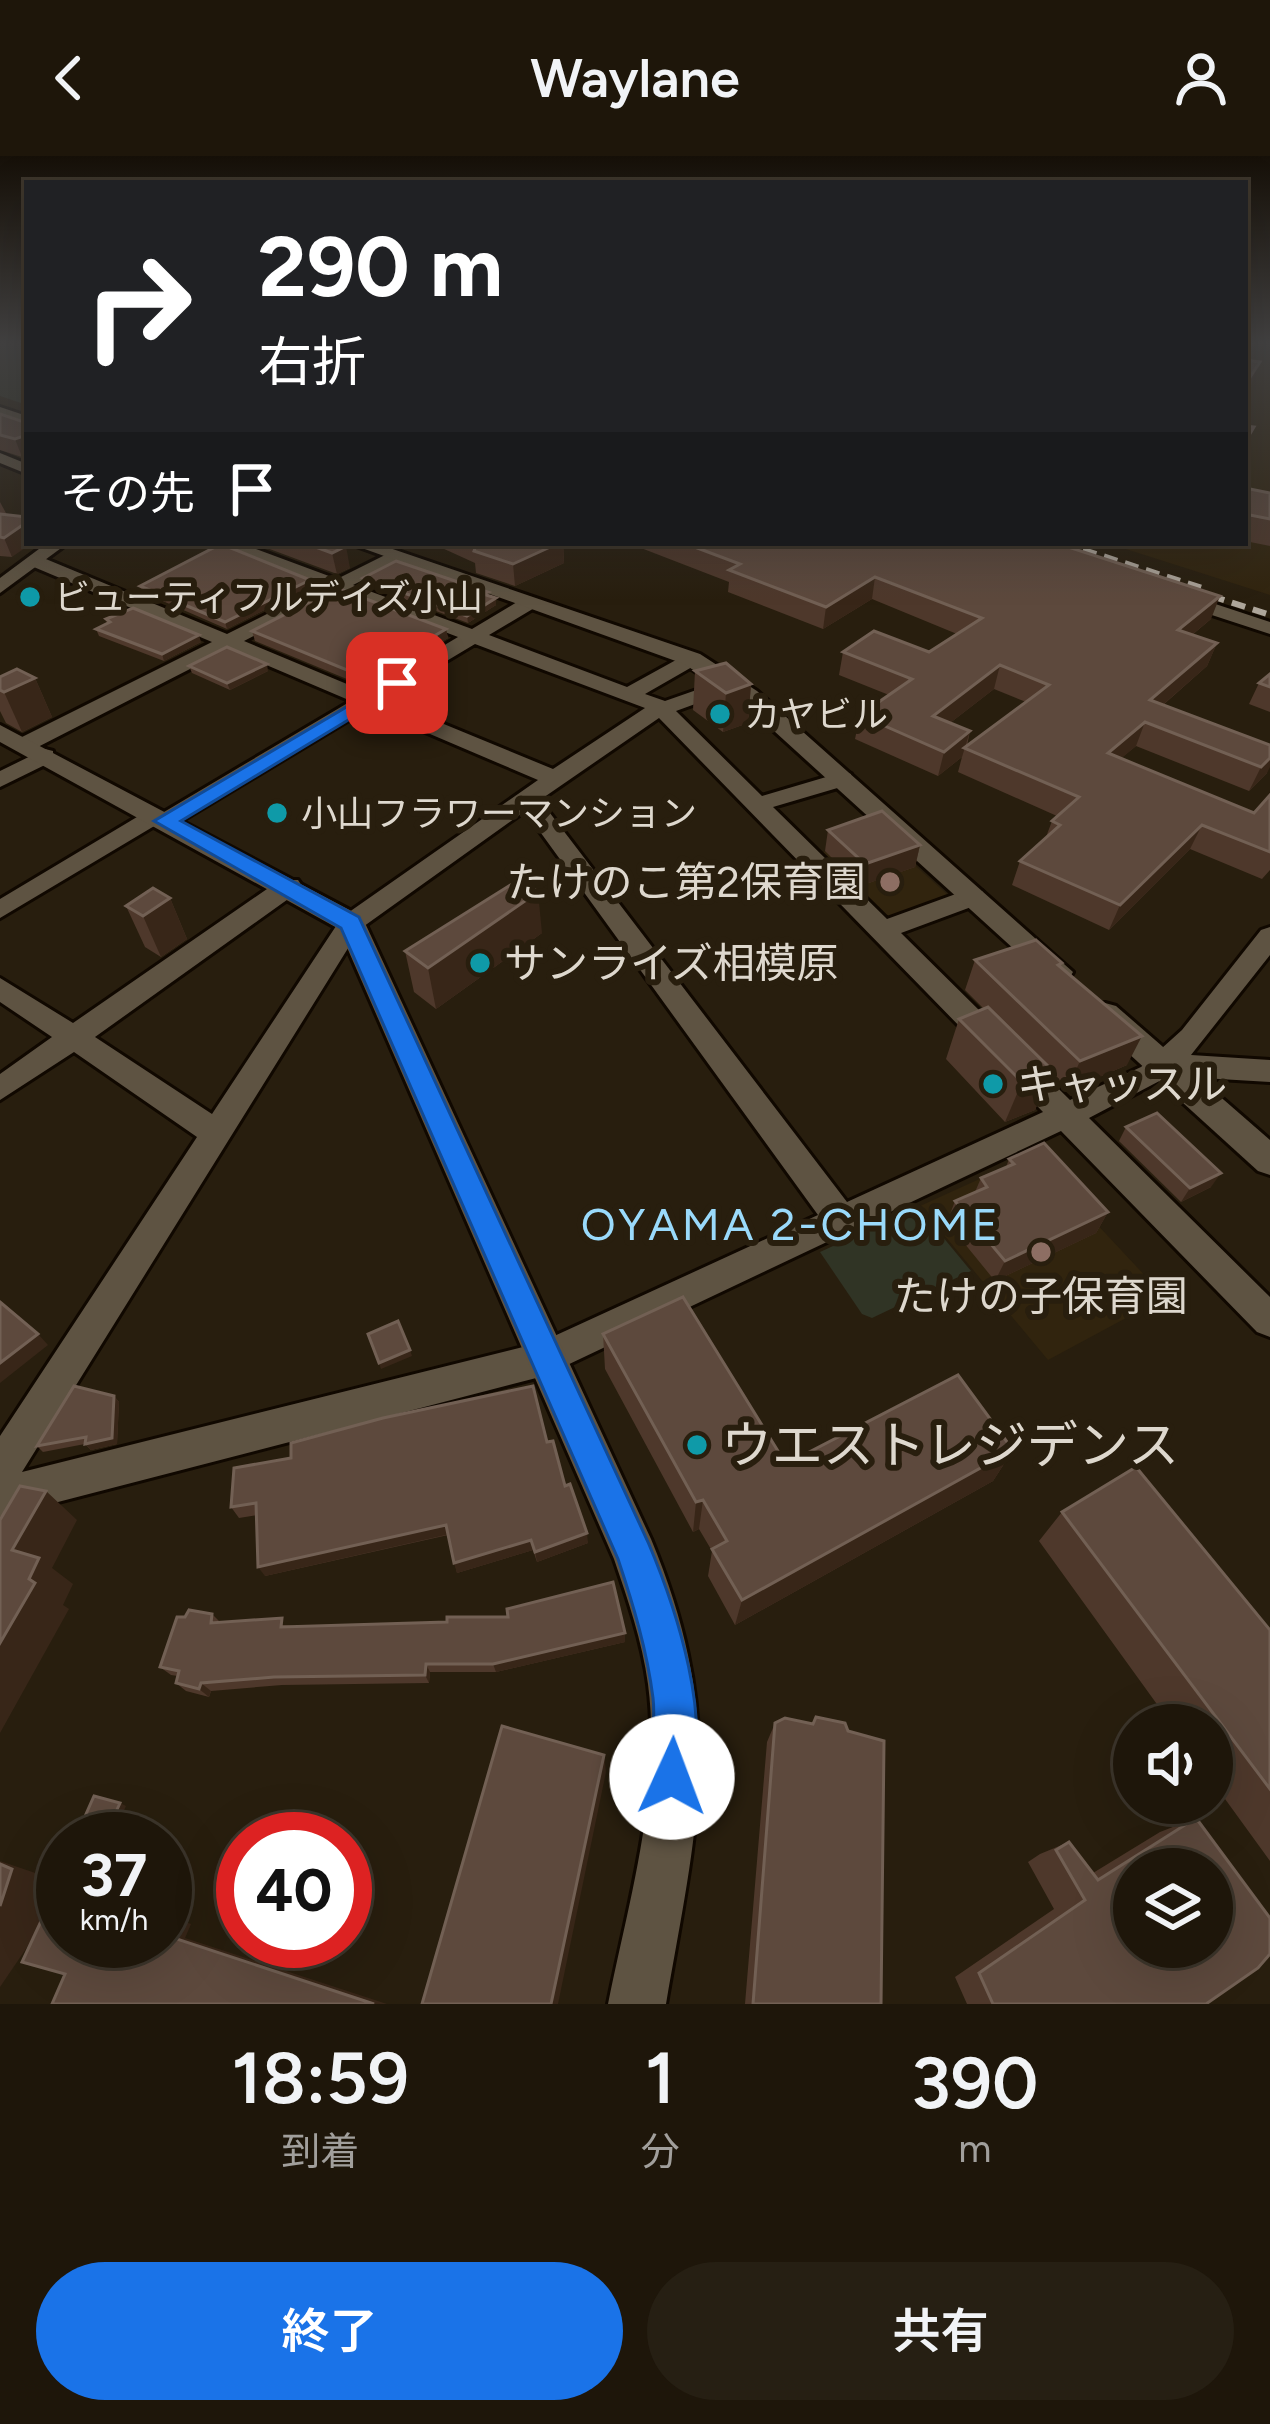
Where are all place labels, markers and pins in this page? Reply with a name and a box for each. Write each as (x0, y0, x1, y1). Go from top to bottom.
place label: ビューティフルデイズ小山 (54, 576, 483, 619)
marker: ビューティフルデイズ小山 (17, 584, 43, 610)
pin (346, 632, 448, 734)
place label: カヤビル (744, 693, 888, 736)
marker: カヤビル (707, 701, 733, 727)
place label: 小山フラワーマンション (301, 792, 697, 835)
marker: 小山フラワーマンション (264, 800, 290, 826)
place label: たけのこ第2保育園 (507, 857, 866, 908)
marker: たけのこ第2保育園 (877, 869, 903, 895)
place label: サンライズ相模原 (504, 938, 839, 989)
marker: サンライズ相模原 (467, 950, 493, 976)
place label: キャッスル (1017, 1059, 1227, 1110)
marker: キャッスル (980, 1071, 1006, 1097)
marker: たけの子保育園 (1028, 1239, 1054, 1265)
place label: たけの子保育園 (894, 1271, 1188, 1322)
place label: ウエストレジデンス (721, 1415, 1179, 1476)
marker: ウエストレジデンス (684, 1432, 710, 1458)

